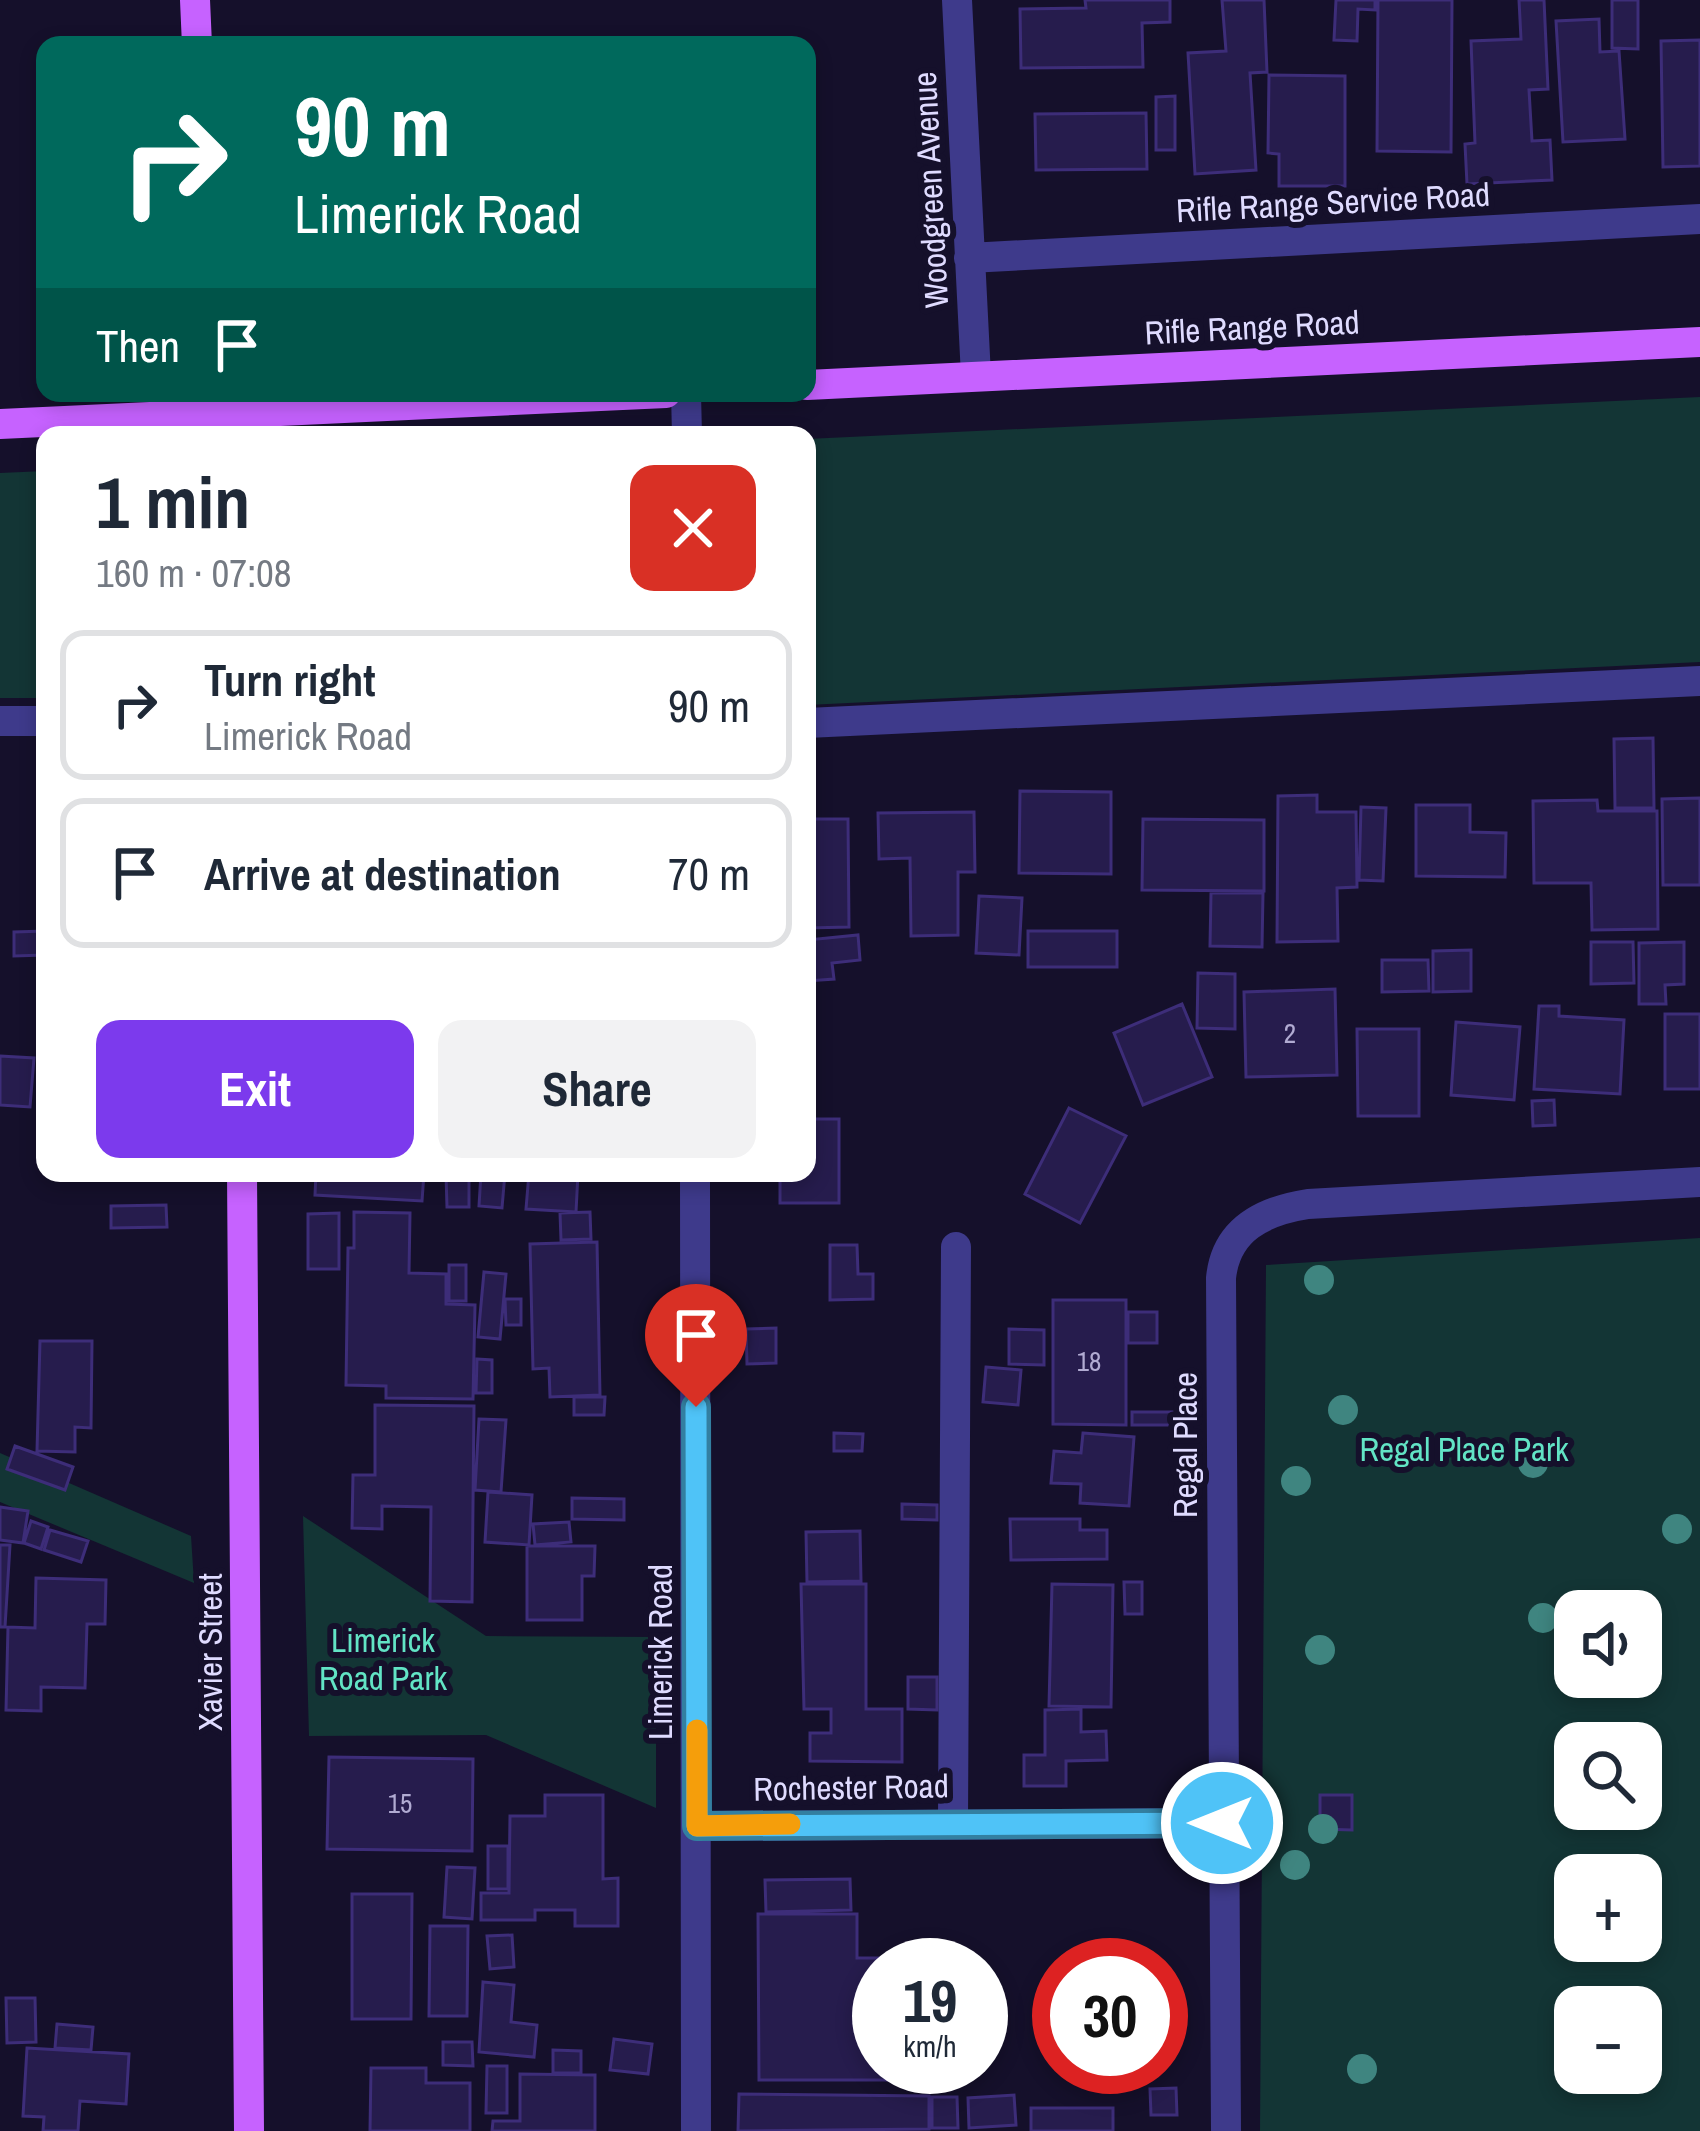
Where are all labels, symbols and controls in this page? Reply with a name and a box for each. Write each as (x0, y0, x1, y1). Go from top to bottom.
text: 90 m (294, 69, 451, 182)
street label: Woodgreen Avenue (902, 71, 958, 309)
icon: right (96, 84, 252, 240)
street label: Rifle Range Service Road (1175, 172, 1491, 232)
text: Limerick Road (294, 177, 582, 250)
street label: Rifle Range Road (1143, 299, 1361, 355)
icon: arrive (204, 312, 270, 378)
text: Then (96, 315, 180, 376)
text: 1 min (96, 453, 250, 550)
button: close (630, 465, 756, 591)
text: 160 m · 07:08 (96, 547, 292, 599)
text: Turn right (204, 649, 376, 710)
icon: right (102, 672, 168, 738)
text: 90 m (668, 675, 750, 736)
text: Limerick Road (204, 710, 412, 762)
icon: arrive (102, 840, 168, 906)
text: Arrive at destination (204, 843, 561, 904)
text: 70 m (668, 843, 750, 904)
house number: 2 (1284, 1015, 1296, 1051)
button: Exit (96, 1020, 414, 1158)
button: Share (438, 1020, 756, 1158)
pin (645, 1284, 747, 1407)
icon: arrive (663, 1302, 729, 1368)
house number: 18 (1077, 1343, 1101, 1379)
street label: Regal Place (1163, 1372, 1207, 1518)
park label: Regal Place Park (1359, 1427, 1569, 1471)
street label: Limerick Road (638, 1564, 682, 1740)
street label: Xavier Street (188, 1573, 232, 1731)
map controls (1554, 1590, 1662, 2094)
button: sound (1554, 1590, 1662, 1698)
park label: Limerick Road Park (319, 1618, 447, 1700)
button: search (1554, 1722, 1662, 1830)
position arrow (1159, 1760, 1285, 1886)
street label: Rochester Road (753, 1763, 949, 1811)
house number: 15 (388, 1785, 412, 1821)
button: + (1554, 1854, 1662, 1962)
speed limit sign: 30 (1032, 1938, 1188, 2094)
text: 19 (903, 1960, 957, 2041)
button: − (1554, 1986, 1662, 2094)
text: km/h (903, 2026, 957, 2066)

